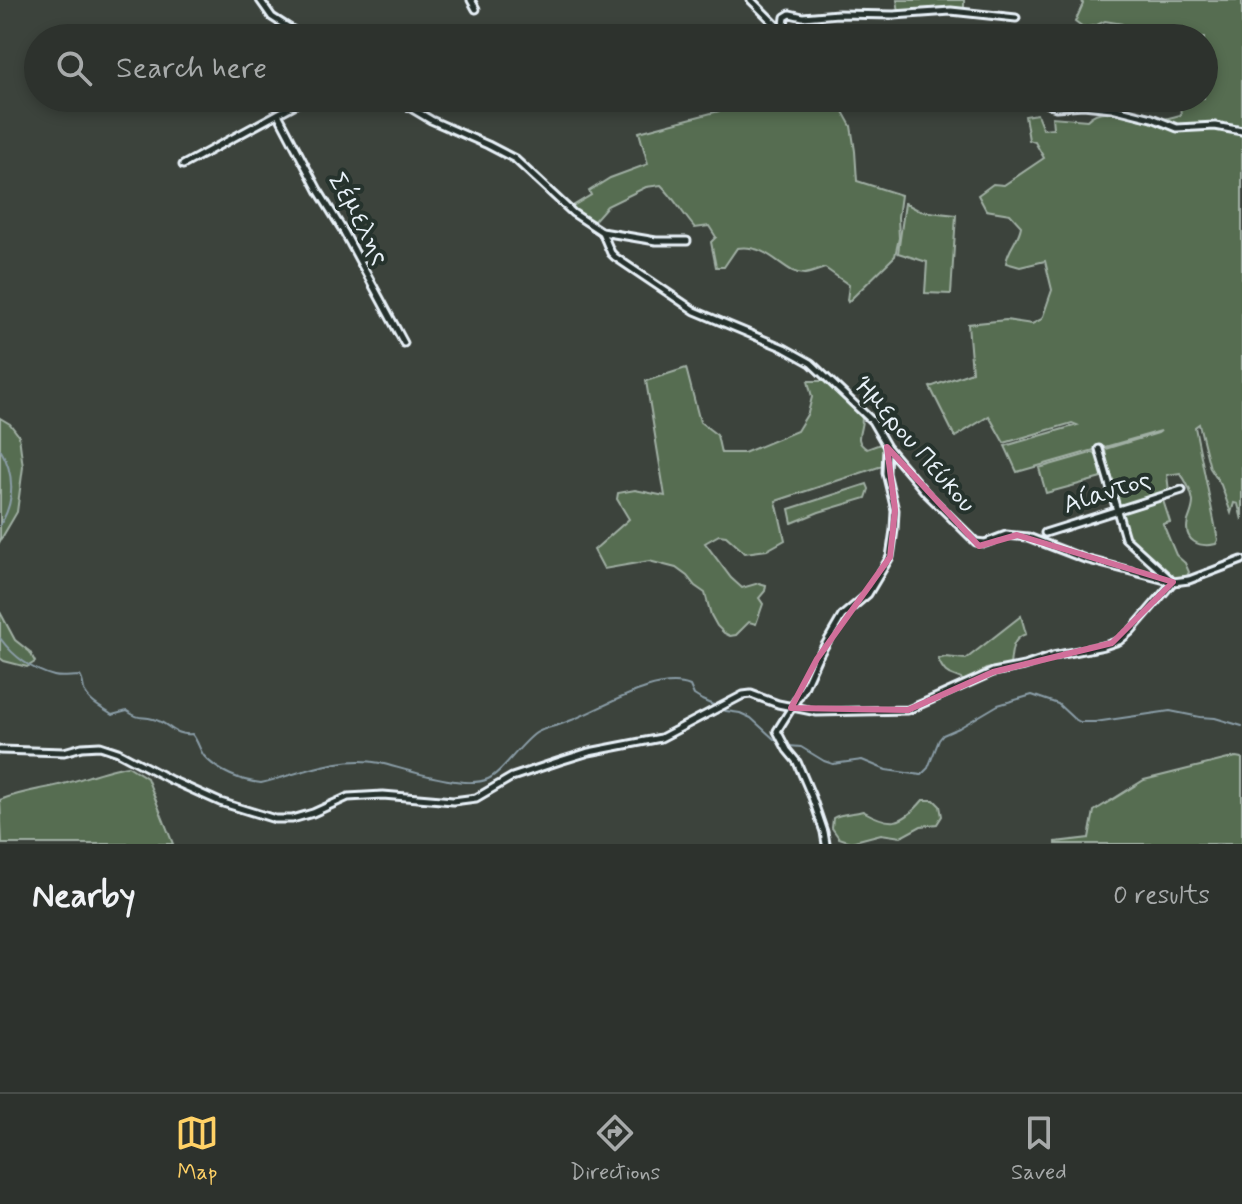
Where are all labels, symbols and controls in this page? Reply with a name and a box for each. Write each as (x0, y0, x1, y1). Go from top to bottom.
search box (24, 24, 1218, 112)
icon: search (52, 46, 96, 90)
text: Search here (116, 49, 267, 88)
street label: Σέμελης (319, 167, 397, 271)
street label: Ήμερου Πεύκου (845, 370, 983, 520)
street label: Αίαντος (1059, 463, 1155, 523)
text: Nearby (32, 874, 136, 919)
text: 0 results (1113, 879, 1210, 913)
tab: Map (175, 1111, 219, 1187)
tab: Directions (570, 1111, 660, 1187)
tab: Saved (1011, 1111, 1067, 1187)

